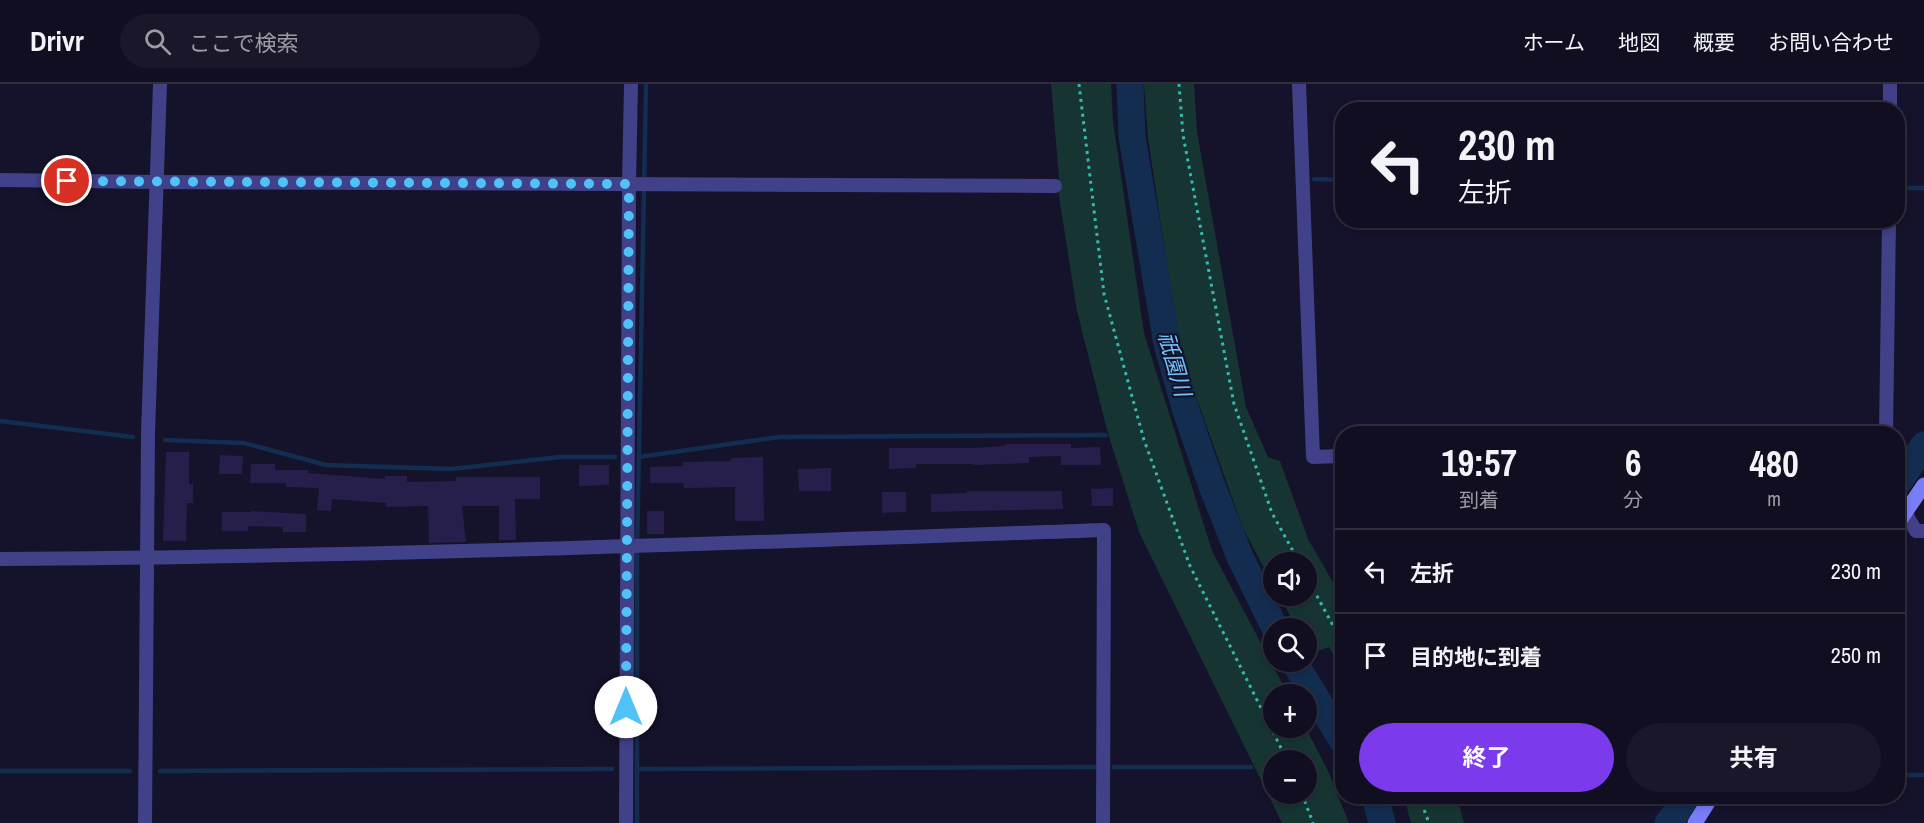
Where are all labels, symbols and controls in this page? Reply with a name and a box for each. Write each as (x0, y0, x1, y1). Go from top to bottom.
search box (120, 14, 540, 68)
text: Drivr (30, 22, 84, 60)
icon: search (141, 25, 174, 58)
text: ここで検索 (189, 28, 299, 58)
text: ホーム (1523, 28, 1585, 57)
text: 地図 (1618, 28, 1660, 57)
text: 概要 (1693, 28, 1735, 57)
text: お問い合わせ (1768, 28, 1894, 57)
text: 230 m (1458, 117, 1556, 173)
icon: left (1359, 126, 1437, 204)
pin (41, 155, 92, 206)
icon: arrive (50, 164, 83, 197)
text: 左折 (1458, 174, 1512, 210)
water label: 祇園川 (1151, 328, 1199, 402)
text: 19:57 (1441, 439, 1517, 487)
text: 6 (1625, 439, 1641, 487)
text: 480 (1749, 440, 1799, 488)
text: m (1767, 485, 1781, 512)
text: 到着 (1459, 486, 1499, 513)
text: 分 (1623, 486, 1643, 513)
map controls (1263, 552, 1317, 804)
button: sound (1263, 552, 1317, 606)
icon: left (1359, 555, 1392, 588)
text: 230 m (1831, 556, 1881, 586)
text: 左折 (1410, 558, 1454, 588)
button: search (1263, 618, 1317, 672)
icon: arrive (1359, 639, 1392, 672)
text: 250 m (1831, 640, 1881, 670)
text: 目的地に到着 (1410, 642, 1542, 672)
position arrow (594, 675, 658, 739)
button: + (1263, 684, 1317, 738)
button: 終了 (1359, 723, 1614, 792)
button: 共有 (1626, 723, 1881, 792)
button: − (1263, 750, 1317, 804)

